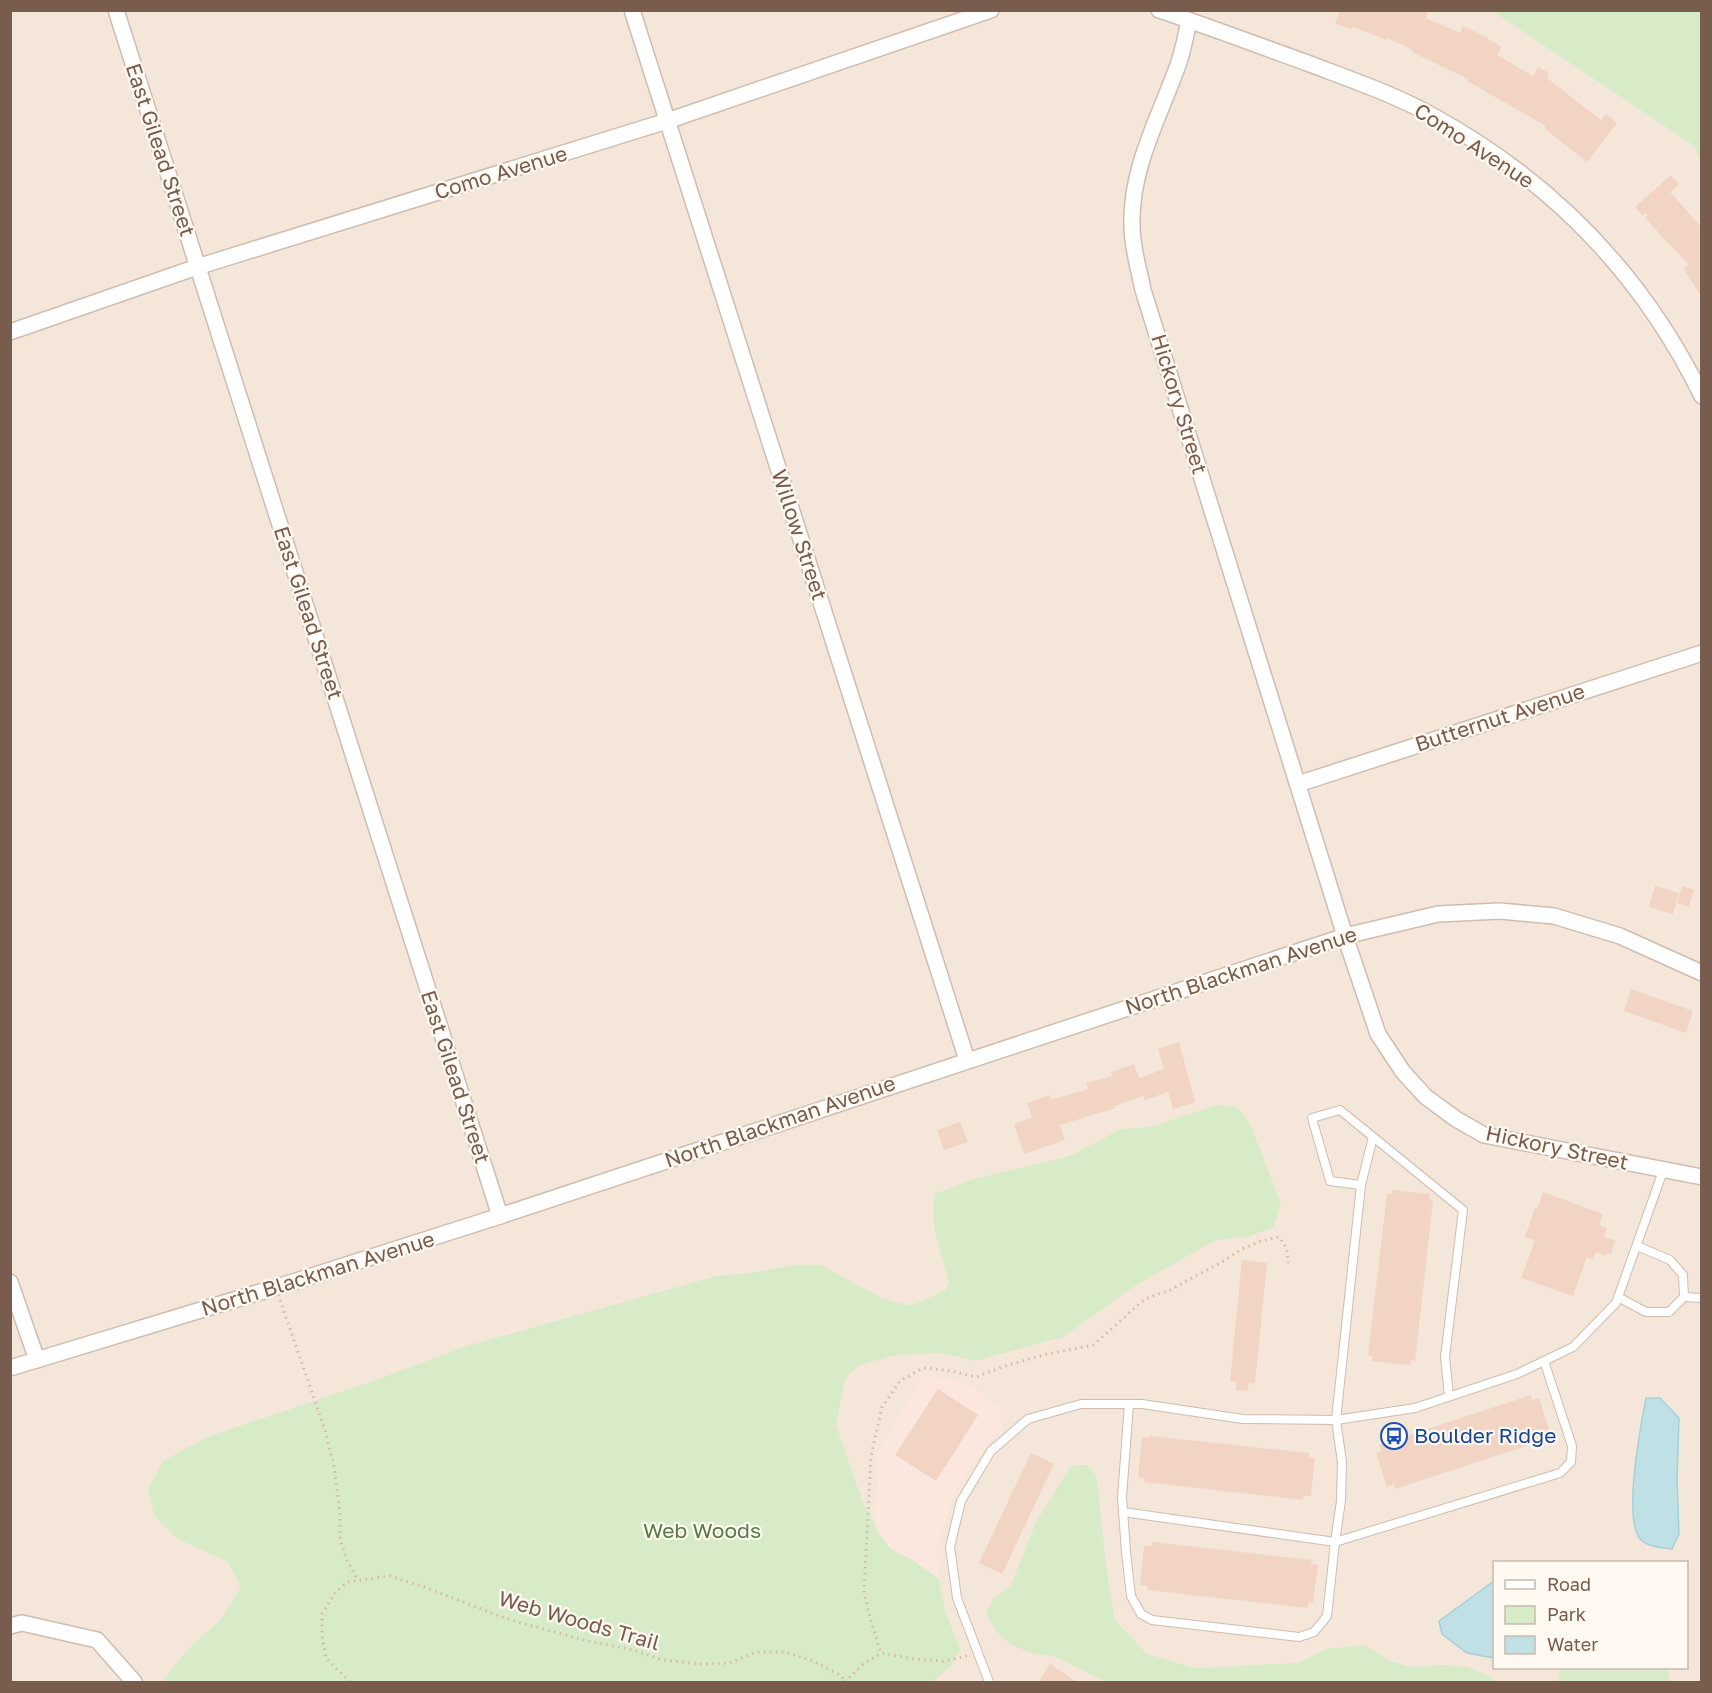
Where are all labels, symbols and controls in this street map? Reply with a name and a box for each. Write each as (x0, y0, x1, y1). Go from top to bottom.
street label: East Gilead Street (121, 60, 201, 240)
street label: Como Avenue (1410, 97, 1539, 193)
street label: Como Avenue (431, 140, 570, 205)
street label: Hickory Street (1146, 331, 1214, 477)
street label: Willow Street (767, 466, 833, 603)
street label: East Gilead Street (269, 523, 349, 703)
street label: Butternut Avenue (1411, 677, 1588, 757)
street label: North Blackman Avenue (1121, 920, 1360, 1020)
street label: East Gilead Street (416, 987, 496, 1167)
street label: North Blackman Avenue (661, 1069, 899, 1173)
street label: Hickory Street (1484, 1119, 1631, 1175)
street label: North Blackman Avenue (198, 1225, 437, 1321)
bus stop icon: Boulder Ridge (1379, 1421, 1409, 1451)
place label: Boulder Ridge (1414, 1422, 1556, 1448)
park label: Web Woods (643, 1517, 761, 1543)
legend (1493, 1561, 1688, 1669)
text: Road (1547, 1573, 1591, 1595)
street label: Web Woods Trail (496, 1585, 663, 1656)
text: Park (1547, 1603, 1586, 1625)
text: Water (1547, 1633, 1598, 1655)

